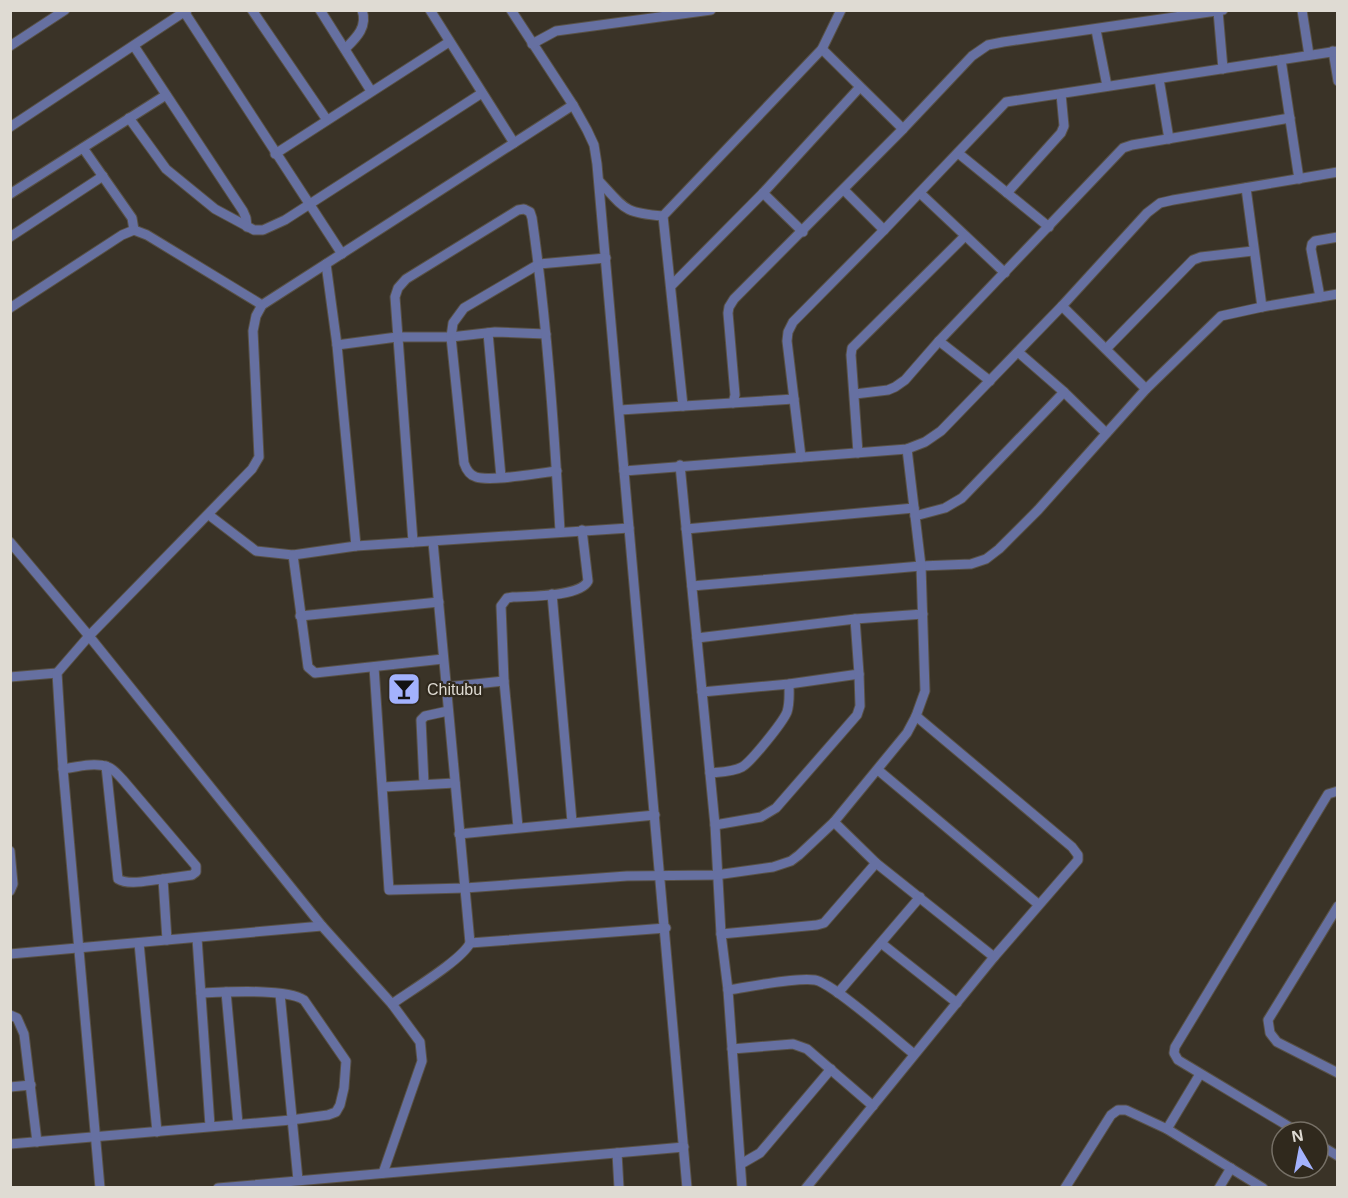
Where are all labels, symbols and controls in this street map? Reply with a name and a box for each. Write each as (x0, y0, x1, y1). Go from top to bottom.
bar icon: Chitubu (386, 671, 422, 707)
place label: Chitubu (427, 681, 482, 698)
north arrow (1270, 1120, 1330, 1180)
text: N (1290, 1126, 1305, 1145)

